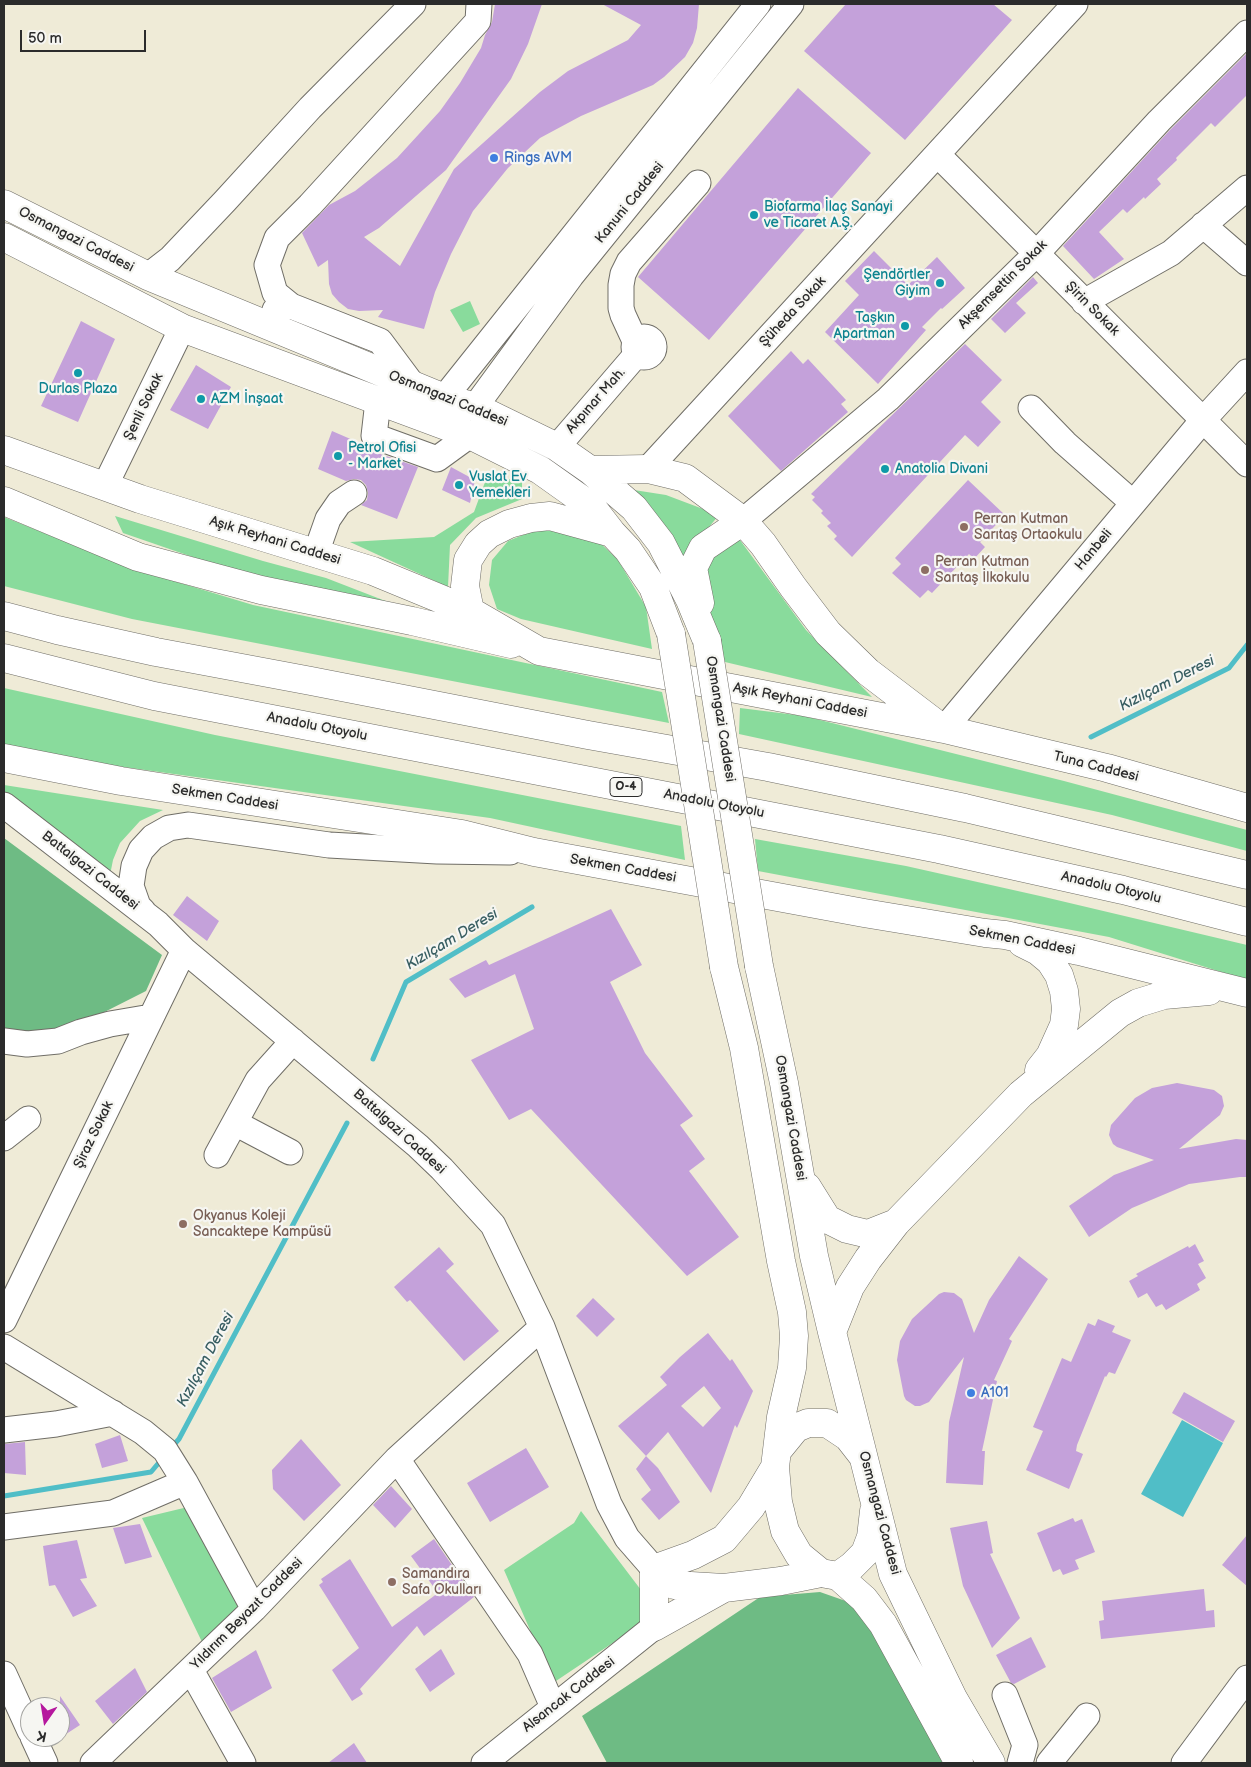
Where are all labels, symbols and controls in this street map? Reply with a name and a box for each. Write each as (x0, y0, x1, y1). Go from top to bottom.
scale bar (22, 20, 149, 52)
text: 50 m (28, 29, 62, 48)
place label: Rings AVM (504, 150, 572, 166)
marker: Rings AVM (488, 152, 500, 164)
street label: Kanuni Caddesi (592, 159, 668, 247)
place label: Biofarma İlaç Sanayi ve Ticaret A.Ş. (764, 199, 893, 232)
street label: Osmangazi Caddesi (16, 204, 136, 276)
marker: Biofarma İlaç Sanayi ve Ticaret A.Ş. (748, 209, 760, 221)
street label: Akşemsettin Sokak (955, 237, 1051, 333)
place label: Şendörtler Giyim (864, 267, 930, 300)
street label: Şüheda Sokak (756, 273, 830, 351)
marker: Şendörtler Giyim (934, 277, 946, 289)
street label: Şirin Sokak (1061, 278, 1123, 340)
place label: Taşkın Apartman (833, 310, 895, 342)
marker: Taşkın Apartman (899, 320, 911, 332)
street label: Akpınar Mah. (563, 365, 629, 437)
marker: Durlas Plaza (72, 367, 84, 379)
street label: Osmangazi Caddesi (386, 367, 510, 431)
street label: Şenli Sokak (121, 371, 167, 443)
place label: Durlas Plaza (39, 381, 117, 397)
place label: AZM İnşaat (211, 391, 283, 407)
marker: AZM İnşaat (195, 393, 207, 405)
place label: Petrol Ofisi - Market (348, 440, 416, 472)
marker: Petrol Ofisi - Market (332, 450, 344, 462)
place label: Anatolia Divani (895, 461, 988, 477)
marker: Anatolia Divani (879, 463, 891, 475)
place label: Vuslat Ev Yemekleri (469, 469, 531, 502)
marker: Vuslat Ev Yemekleri (453, 479, 465, 491)
place label: Perran Kutman Sarıtaş Ortaokulu (974, 511, 1082, 544)
street label: Aşık Reyhani Caddesi (207, 513, 343, 569)
marker: Perran Kutman Sarıtaş Ortaokulu (958, 521, 970, 533)
street label: Hanbeli (1072, 526, 1116, 574)
place label: Perran Kutman Sarıtaş İlkokulu (935, 554, 1029, 586)
marker: Perran Kutman Sarıtaş İlkokulu (919, 564, 931, 576)
water label: Kızılçam Deresi (1116, 652, 1218, 716)
street label: Osmangazi Caddesi (702, 655, 738, 783)
street label: Aşık Reyhani Caddesi (731, 680, 869, 722)
street label: Anadolu Otoyolu (265, 709, 369, 745)
street label: Tuna Caddesi (1052, 748, 1140, 786)
road number: O-4 (610, 778, 642, 796)
street label: Sekmen Caddesi (171, 781, 279, 815)
street label: Anadolu Otoyolu (662, 786, 766, 822)
street label: Battalgazi Caddesi (38, 828, 142, 914)
street label: Sekmen Caddesi (569, 851, 677, 887)
street label: Anadolu Otoyolu (1059, 868, 1163, 908)
water label: Kızılçam Deresi (403, 905, 501, 975)
street label: Sekmen Caddesi (968, 922, 1076, 960)
street label: Osmangazi Caddesi (771, 1054, 809, 1182)
street label: Battalgazi Caddesi (349, 1086, 449, 1178)
street label: Şiraz Sokak (71, 1099, 117, 1171)
place label: Okyanus Koleji Sancaktepe Kampüsü (193, 1208, 331, 1240)
marker: Okyanus Koleji Sancaktepe Kampüsü (177, 1218, 189, 1230)
water label: Kızılçam Deresi (174, 1310, 238, 1410)
place label: A101 (981, 1385, 1009, 1401)
marker: A101 (965, 1387, 977, 1399)
street label: Osmangazi Caddesi (854, 1449, 904, 1577)
street label: Yıldırım Beyazıt Caddesi (187, 1554, 307, 1674)
place label: Samandıra Safa Okulları (402, 1566, 482, 1598)
marker: Samandıra Safa Okulları (386, 1576, 398, 1588)
street label: Alsancak Caddesi (519, 1654, 619, 1736)
north arrow (20, 1697, 70, 1747)
text: K (35, 1727, 48, 1745)

